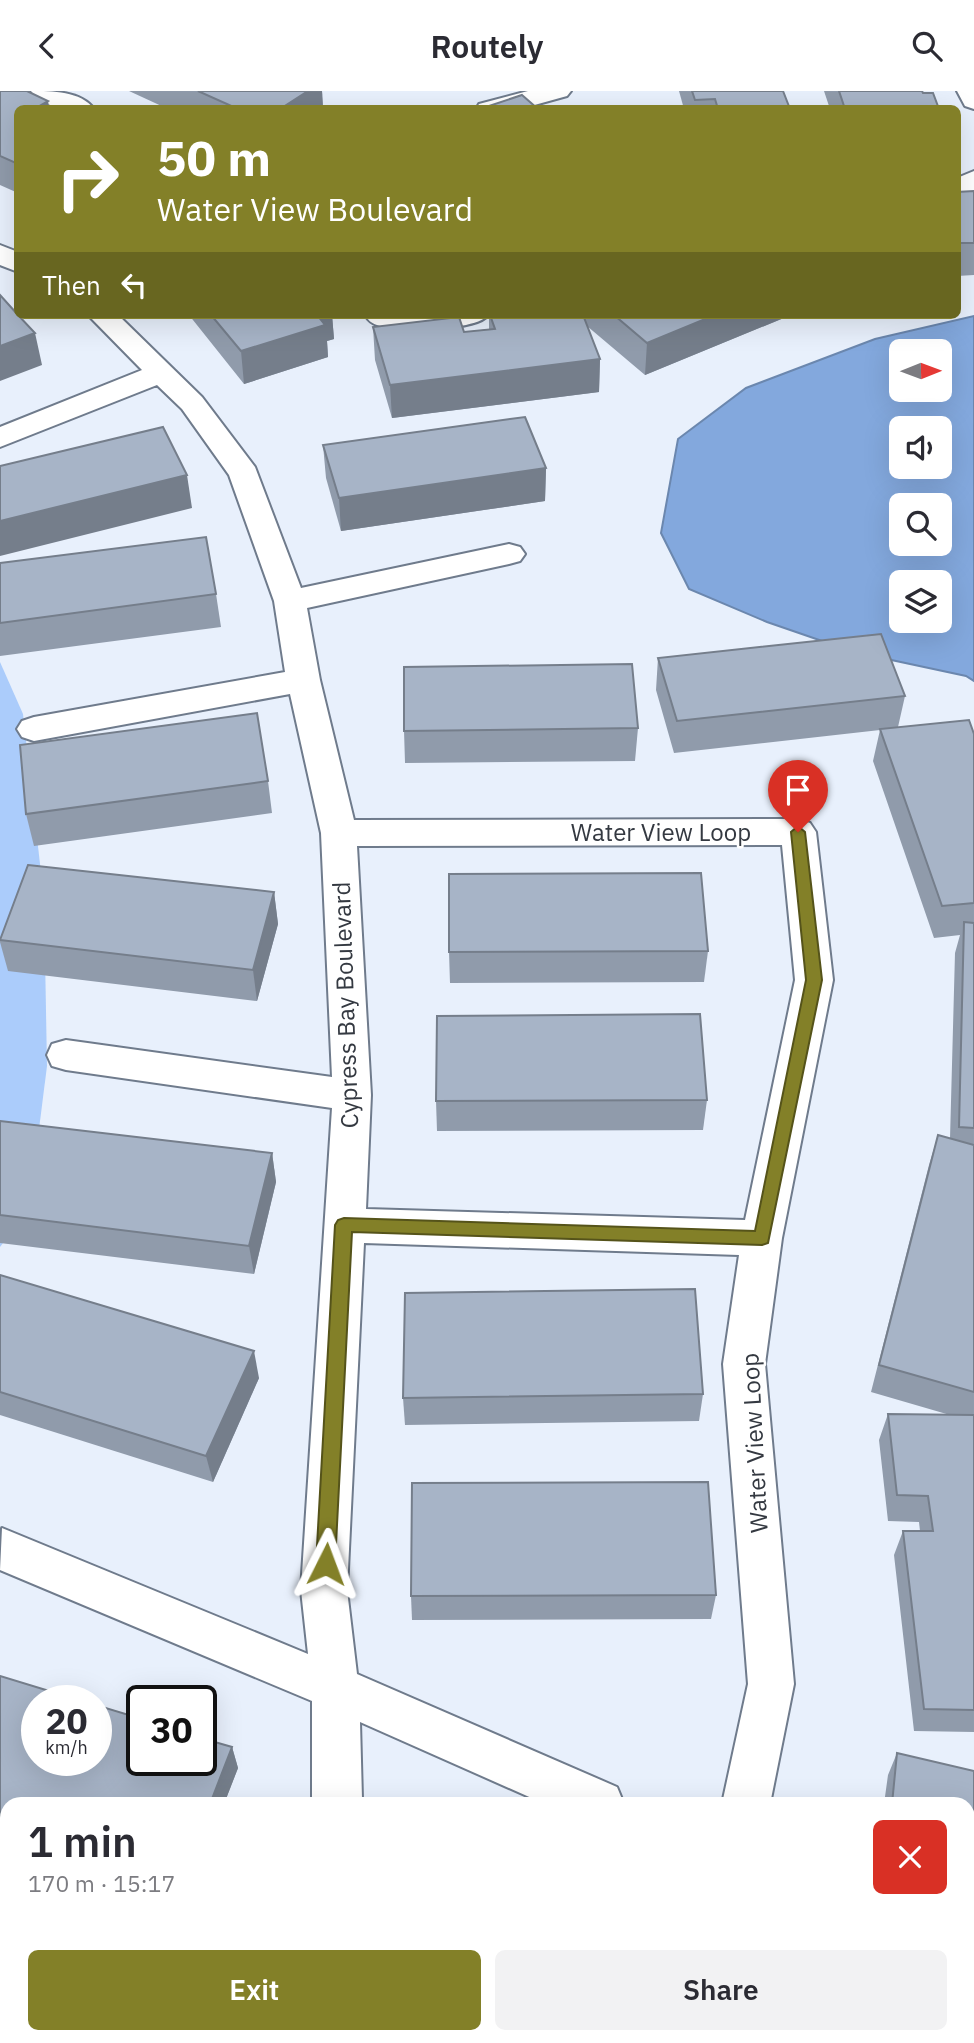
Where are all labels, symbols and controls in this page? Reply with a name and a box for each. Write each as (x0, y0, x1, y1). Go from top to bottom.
text: Routely (430, 25, 544, 67)
icon: back (28, 27, 66, 65)
icon: search (908, 27, 946, 65)
text: 50 m (157, 126, 271, 189)
icon: right (42, 133, 133, 224)
text: Water View Boulevard (157, 188, 473, 230)
icon: left (115, 266, 153, 304)
text: Then (42, 268, 101, 302)
north arrow (889, 339, 952, 403)
map controls (889, 339, 952, 633)
button: sound (889, 416, 952, 479)
button: search (889, 493, 952, 556)
button: layers (889, 570, 952, 633)
pin (768, 760, 828, 832)
icon: arrive (779, 771, 817, 809)
street label: Water View Loop (571, 816, 751, 848)
street label: Cypress Bay Boulevard (325, 881, 365, 1129)
street label: Water View Loop (733, 1352, 775, 1534)
position arrow (289, 1527, 363, 1601)
speed limit sign: 30 (126, 1685, 217, 1776)
text: 20 (45, 1698, 88, 1744)
text: km/h (45, 1736, 88, 1759)
text: 1 min (28, 1814, 137, 1869)
button: close (873, 1820, 947, 1894)
text: 170 m · 15:17 (28, 1868, 175, 1898)
button: Exit (28, 1950, 481, 2030)
button: Share (495, 1950, 947, 2030)

